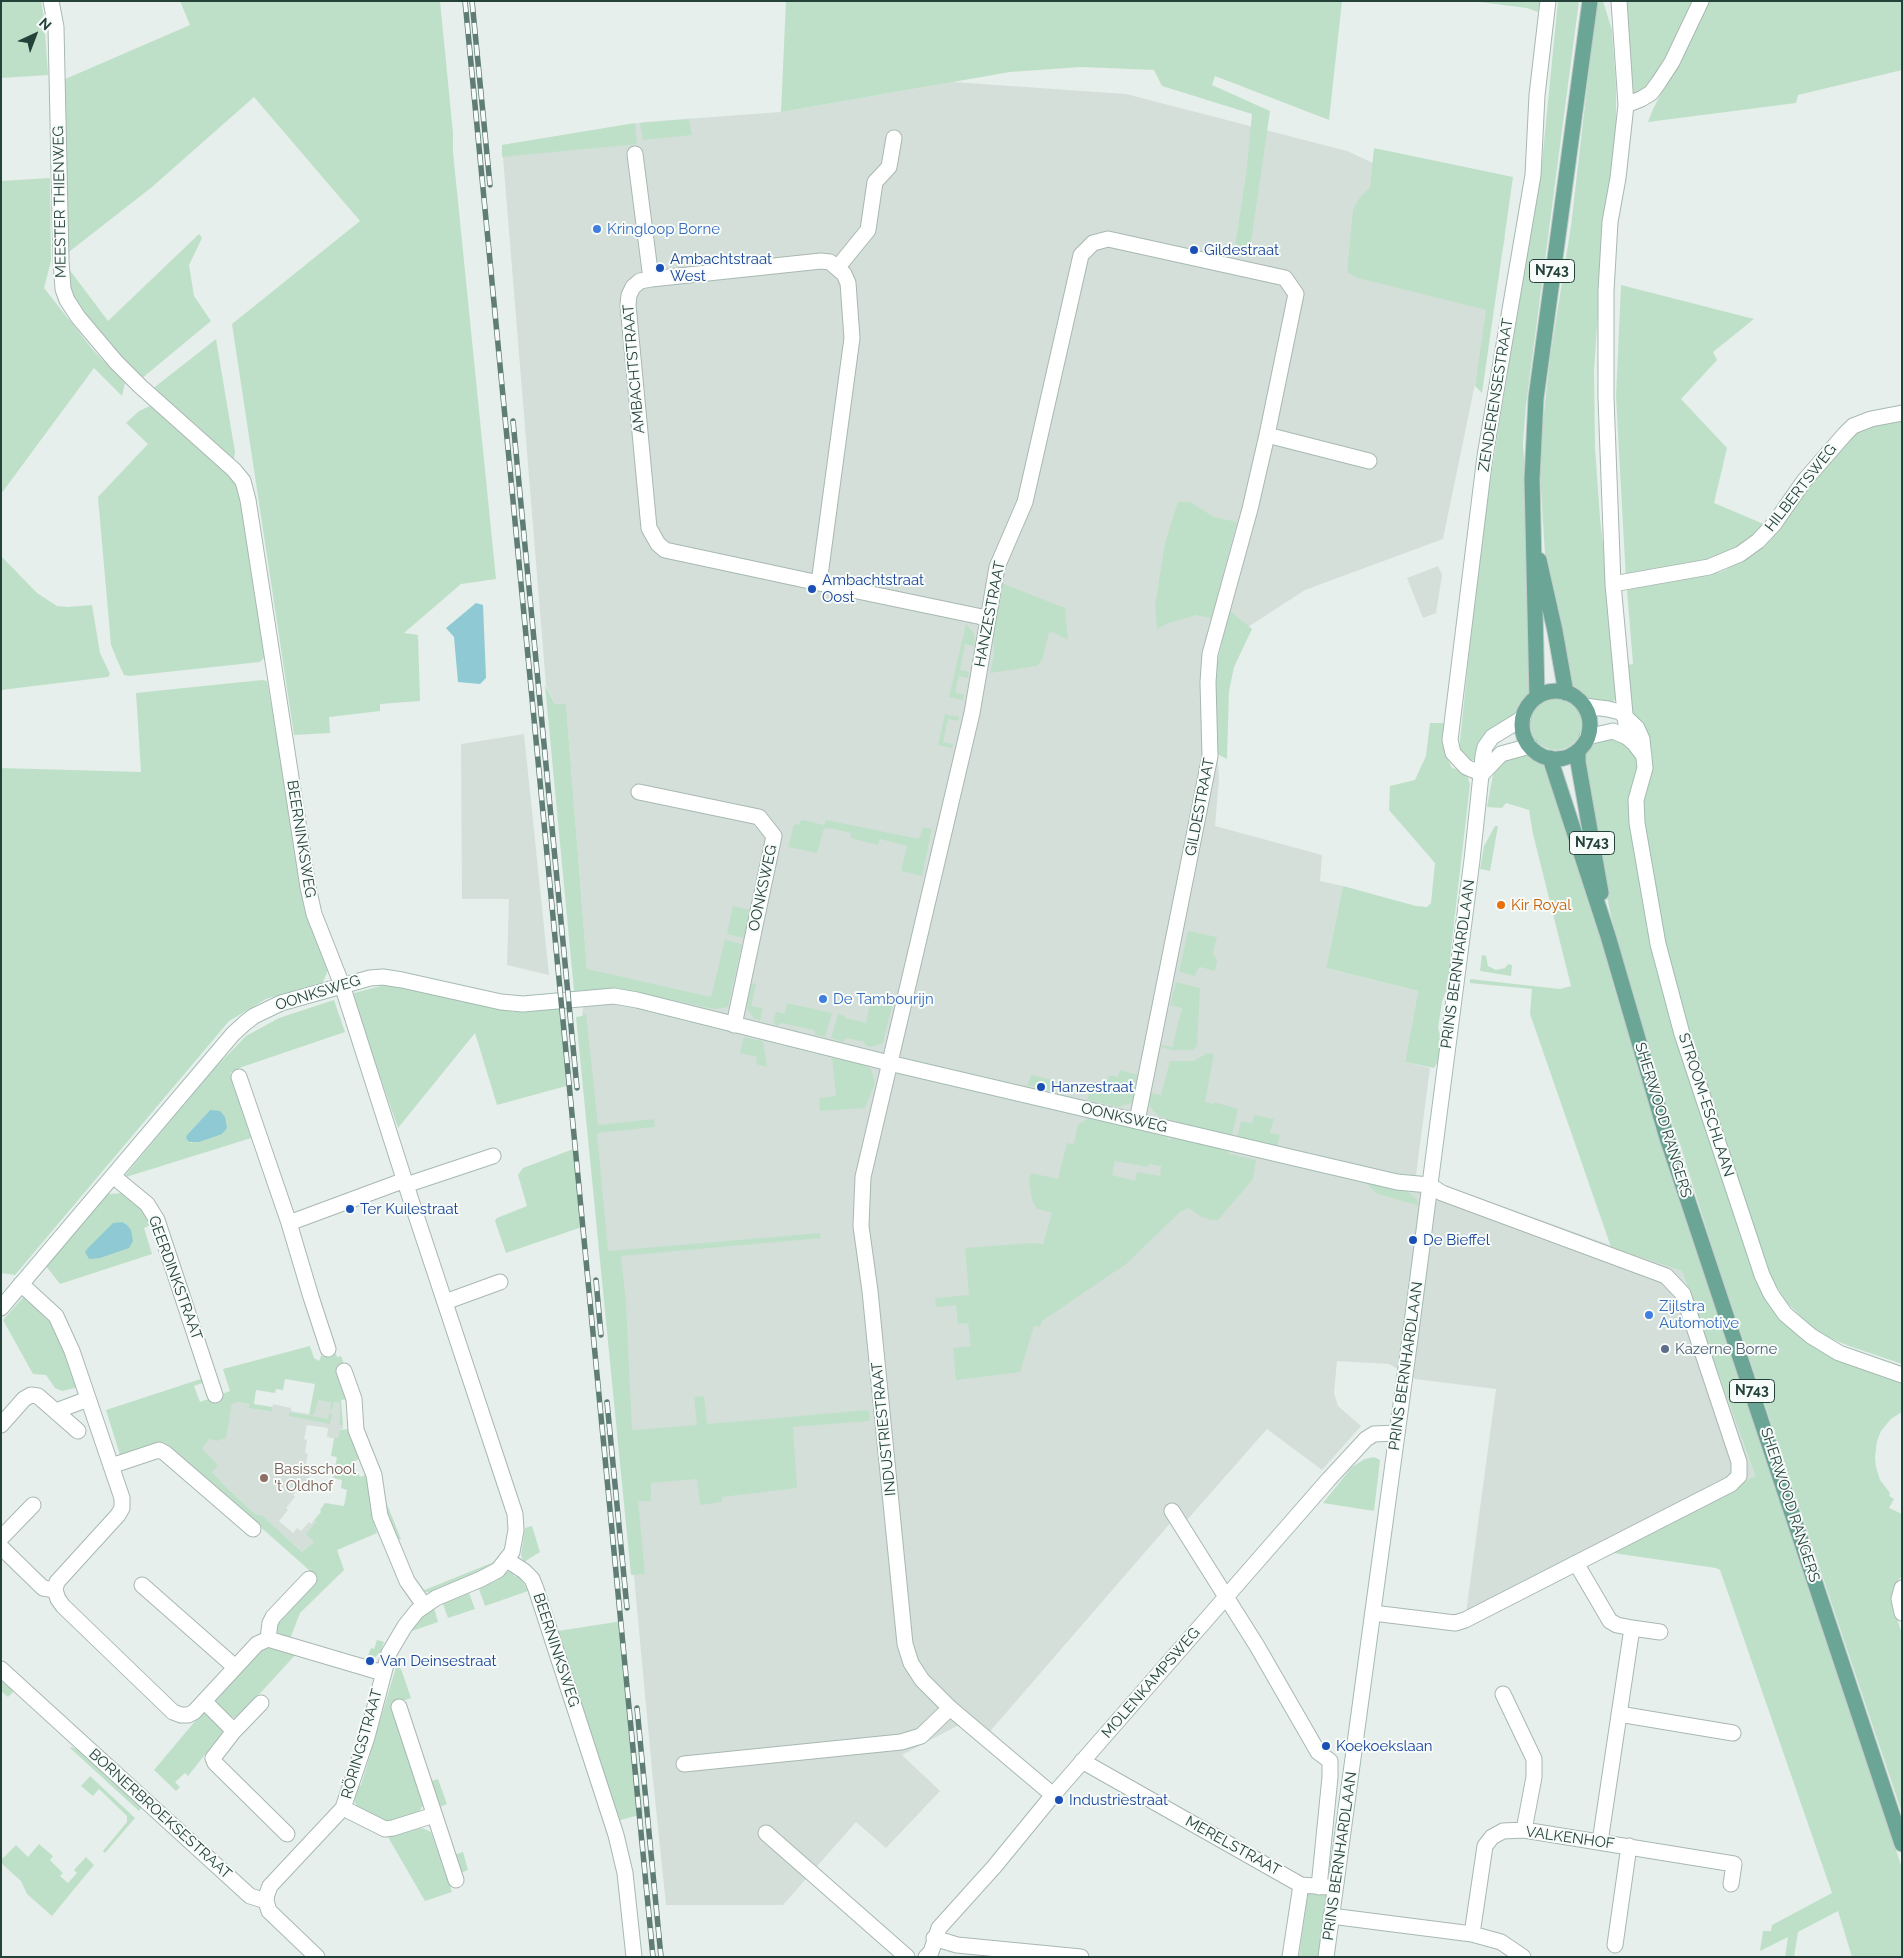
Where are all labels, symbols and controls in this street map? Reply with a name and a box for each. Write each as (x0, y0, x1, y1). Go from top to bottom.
north arrow (10, 10, 60, 60)
text: N (36, 15, 55, 34)
street label: MEESTER THIENWEG (50, 126, 70, 278)
place label: Kringloop Borne (607, 220, 720, 238)
marker: Kringloop Borne (591, 223, 603, 235)
place label: Gildestraat (1204, 241, 1279, 259)
marker: Gildestraat (1188, 244, 1200, 256)
place label: Ambachtstraat West (670, 250, 772, 285)
road number: N743 (1530, 260, 1574, 282)
marker: Ambachtstraat West (654, 262, 666, 274)
street label: AMBACHTSTRAAT (619, 304, 649, 434)
street label: ZENDERENSESTRAAT (1475, 317, 1517, 473)
street label: HILBERTSWEG (1761, 441, 1841, 535)
street label: HANZESTRAAT (971, 559, 1009, 669)
place label: Ambachtstraat Oost (822, 571, 924, 606)
marker: Ambachtstraat Oost (806, 583, 818, 595)
street label: GILDESTRAAT (1182, 757, 1218, 857)
street label: BEERNINKSWEG (283, 779, 319, 899)
road number: N743 (1570, 831, 1614, 854)
street label: OONKSWEG (745, 843, 781, 933)
street label: PRINS BERNHARDLAAN (1437, 878, 1479, 1050)
place label: Kir Royal (1511, 896, 1571, 914)
marker: Kir Royal (1495, 899, 1507, 911)
street label: OONKSWEG (273, 972, 363, 1014)
place label: De Tambourijn (833, 990, 934, 1008)
marker: De Tambourijn (817, 993, 829, 1005)
street label: STROOM-ESCHLAAN (1674, 1031, 1738, 1179)
street label: SHERWOOD RANGERS (1631, 1040, 1695, 1200)
place label: Hanzestraat (1051, 1078, 1134, 1096)
marker: Hanzestraat (1035, 1081, 1047, 1093)
street label: OONKSWEG (1079, 1099, 1169, 1137)
place label: Ter Kuilestraat (360, 1200, 459, 1218)
marker: Ter Kuilestraat (344, 1203, 356, 1215)
street label: GEERDINKSTRAAT (144, 1213, 206, 1343)
place label: De Bieffel (1423, 1231, 1490, 1249)
marker: De Bieffel (1407, 1234, 1419, 1246)
street label: PRINS BERNHARDLAAN (1385, 1280, 1427, 1452)
place label: Zijlstra Automotive (1659, 1297, 1739, 1332)
marker: Zijlstra Automotive (1643, 1309, 1655, 1321)
place label: Kazerne Borne (1675, 1340, 1777, 1358)
marker: Kazerne Borne (1659, 1343, 1671, 1355)
street label: INDUSTRIESTRAAT (868, 1361, 900, 1497)
road number: N743 (1730, 1380, 1774, 1402)
street label: SHERWOOD RANGERS (1756, 1425, 1824, 1585)
place label: Basisschool 't Oldhof (274, 1460, 356, 1495)
marker: Basisschool 't Oldhof (258, 1472, 270, 1484)
street label: BEERNINKSWEG (529, 1591, 583, 1709)
street label: MOLENKAMPSWEG (1098, 1624, 1204, 1742)
place label: Van Deinsestraat (380, 1652, 497, 1670)
marker: Van Deinsestraat (364, 1655, 376, 1667)
street label: RÖRINGSTRAAT (338, 1687, 386, 1801)
place label: Koekoekslaan (1336, 1737, 1433, 1755)
marker: Koekoekslaan (1320, 1740, 1332, 1752)
street label: BORNERBROEKSESTRAAT (85, 1745, 235, 1883)
street label: PRINS BERNHARDLAAN (1319, 1770, 1361, 1942)
place label: Industriestraat (1069, 1791, 1168, 1809)
marker: Industriestraat (1053, 1794, 1065, 1806)
street label: MERELSTRAAT (1182, 1812, 1284, 1880)
street label: VALKENHOF (1524, 1823, 1616, 1853)

